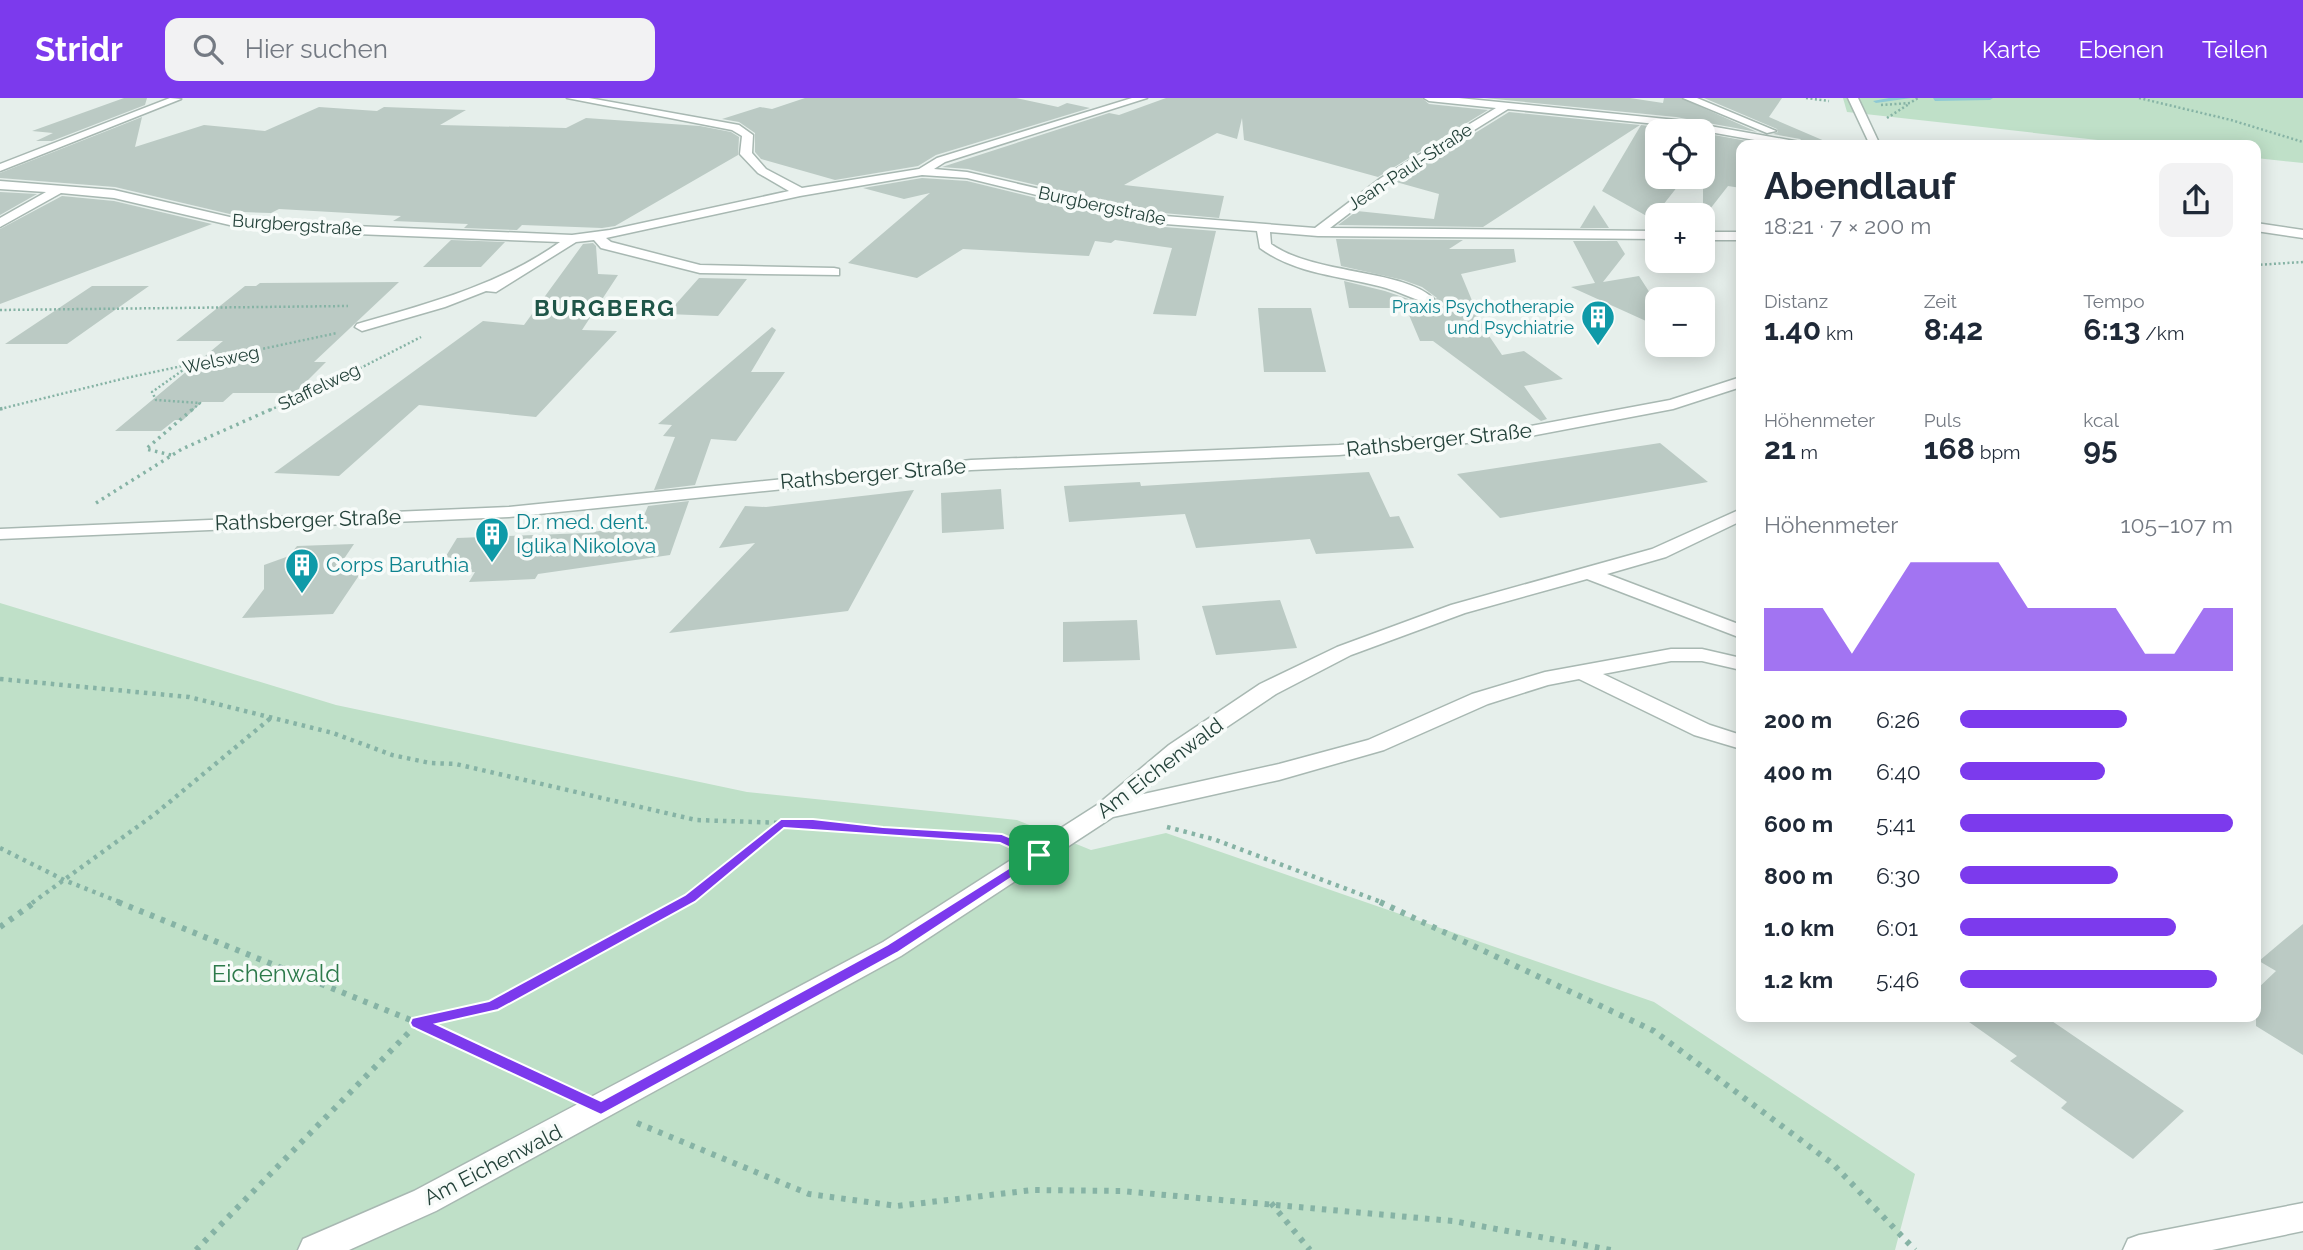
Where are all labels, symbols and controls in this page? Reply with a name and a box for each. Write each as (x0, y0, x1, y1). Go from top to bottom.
search box (165, 18, 655, 81)
text: Stridr (35, 30, 123, 69)
icon: search (189, 30, 227, 68)
text: Hier suchen (245, 34, 388, 64)
text: Karte (1982, 35, 2041, 64)
text: Ebenen (2079, 35, 2164, 64)
text: Teilen (2202, 35, 2268, 64)
street label: Jean-Paul-Straße (1344, 118, 1476, 215)
map controls (1645, 119, 1715, 357)
button: locate (1645, 119, 1715, 189)
text: Abendlauf (1764, 163, 1955, 208)
button: share (2159, 163, 2233, 237)
street label: Burgbergstraße (1036, 182, 1168, 229)
button: + (1645, 203, 1715, 273)
street label: Burgbergstraße (231, 209, 363, 240)
text: 18:21 · 7 × 200 m (1764, 212, 1931, 239)
button: − (1645, 287, 1715, 357)
text: Distanz (1764, 290, 1828, 312)
text: Zeit (1924, 290, 1957, 312)
text: Tempo (2083, 290, 2144, 312)
district label: BURGBERG (534, 294, 676, 321)
place label: Praxis Psychotherapie und Psychiatrie (1392, 296, 1574, 338)
building icon: Praxis Psychotherapie und Psychiatrie (1579, 298, 1617, 347)
text: 1.40 (1764, 312, 1821, 347)
text: 8:42 (1924, 312, 1983, 347)
text: 6:13 (2083, 312, 2141, 347)
text: km (1821, 322, 1854, 344)
text: /km (2141, 322, 2184, 344)
street label: Welsweg (181, 341, 261, 378)
street label: Staffelweg (275, 358, 363, 415)
text: Höhenmeter (1764, 409, 1875, 431)
text: Puls (1924, 409, 1961, 431)
text: kcal (2083, 409, 2119, 431)
street label: Rathsberger Straße (1345, 417, 1533, 462)
text: 21 (1764, 431, 1796, 466)
text: 168 (1924, 431, 1975, 466)
text: 95 (2083, 431, 2118, 466)
text: m (1796, 441, 1818, 463)
text: bpm (1975, 441, 2021, 463)
street label: Rathsberger Straße (779, 453, 967, 494)
street label: Rathsberger Straße (214, 504, 402, 535)
place label: Dr. med. dent. Iglika Nikolova (516, 509, 656, 558)
text: Höhenmeter (1764, 511, 1898, 538)
text: 105–107 m (2121, 511, 2233, 538)
building icon: Dr. med. dent. Iglika Nikolova (473, 515, 511, 564)
building icon: Corps Baruthia (283, 546, 321, 595)
place label: Corps Baruthia (326, 552, 469, 577)
text: 200 m (1764, 706, 1832, 733)
text: 6:26 (1876, 706, 1920, 733)
street label: Am Eichenwald (1092, 712, 1228, 823)
text: 400 m (1764, 758, 1832, 785)
text: 6:40 (1876, 758, 1921, 785)
text: 600 m (1764, 810, 1833, 837)
text: 5:41 (1876, 810, 1915, 837)
pin (1009, 825, 1069, 885)
icon: arrive (1020, 836, 1058, 874)
text: 800 m (1764, 862, 1833, 889)
text: 6:30 (1876, 862, 1921, 889)
text: 1.0 km (1764, 914, 1834, 941)
text: 6:01 (1876, 914, 1918, 941)
park label: Eichenwald (212, 959, 340, 988)
text: 1.2 km (1764, 966, 1833, 993)
text: 5:46 (1876, 966, 1919, 993)
street label: Am Eichenwald (420, 1119, 566, 1210)

